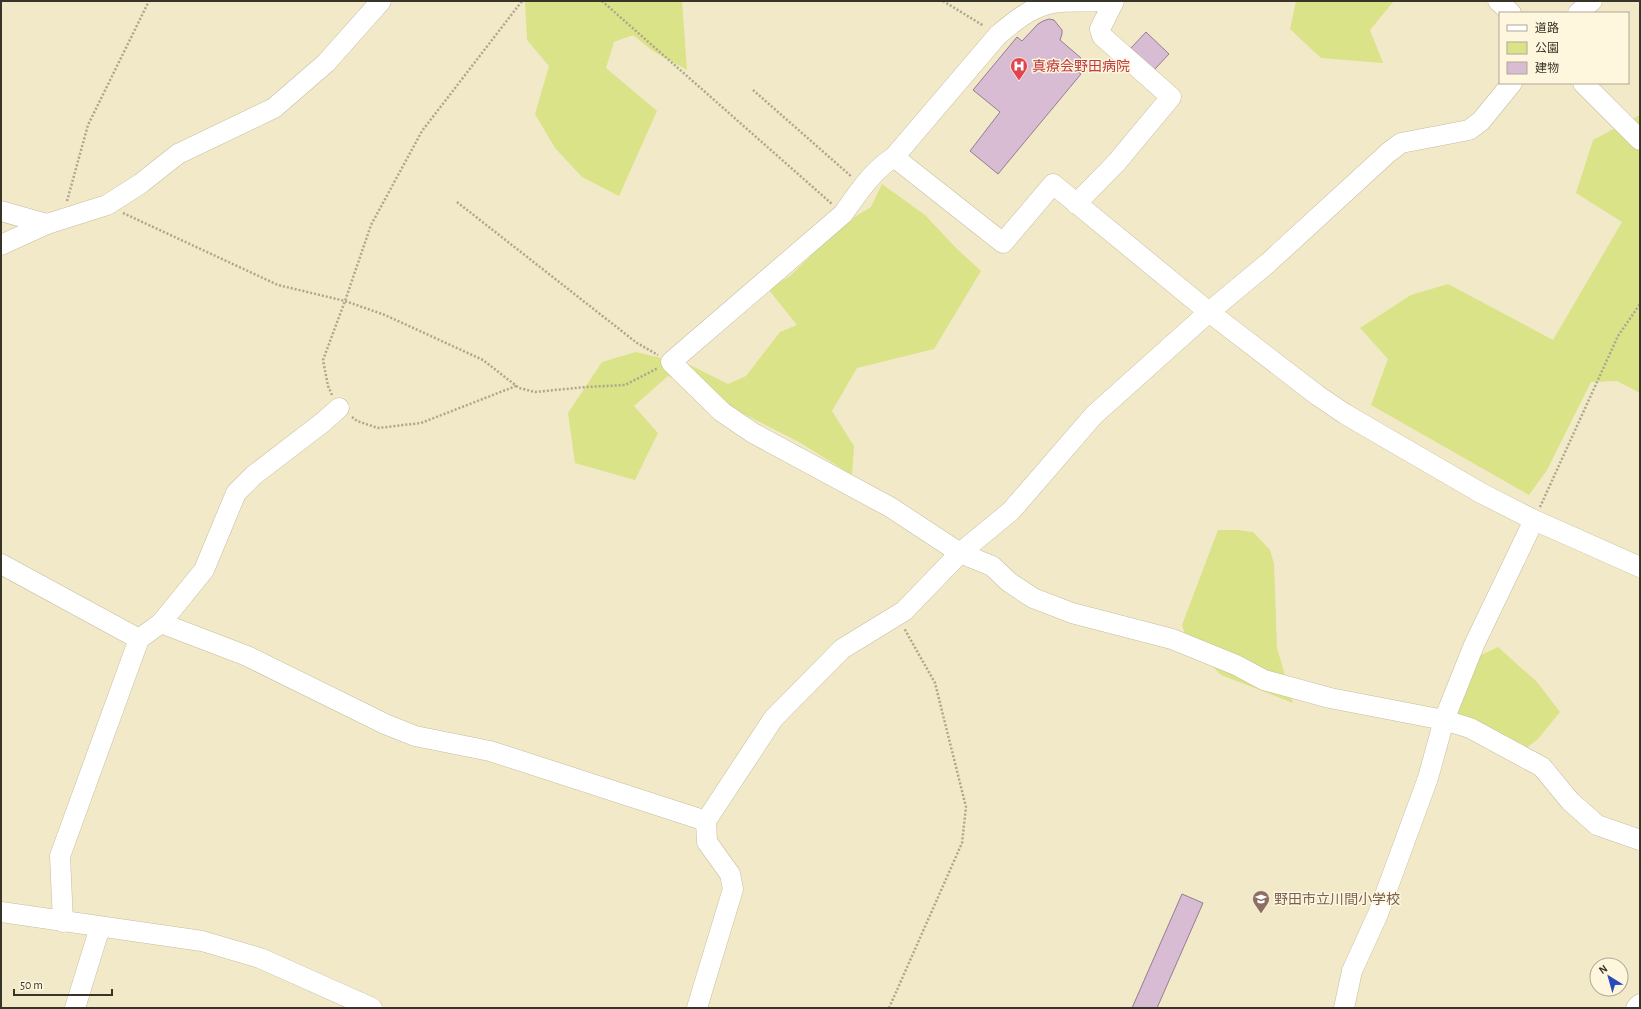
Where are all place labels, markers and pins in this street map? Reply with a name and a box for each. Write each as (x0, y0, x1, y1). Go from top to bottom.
hospital icon: 真療会野田病院 (1009, 56, 1029, 81)
place label: 真療会野田病院 (1032, 59, 1130, 74)
school or university icon: 野田市立川間小学校 (1251, 889, 1271, 914)
place label: 野田市立川間小学校 (1274, 892, 1400, 907)

